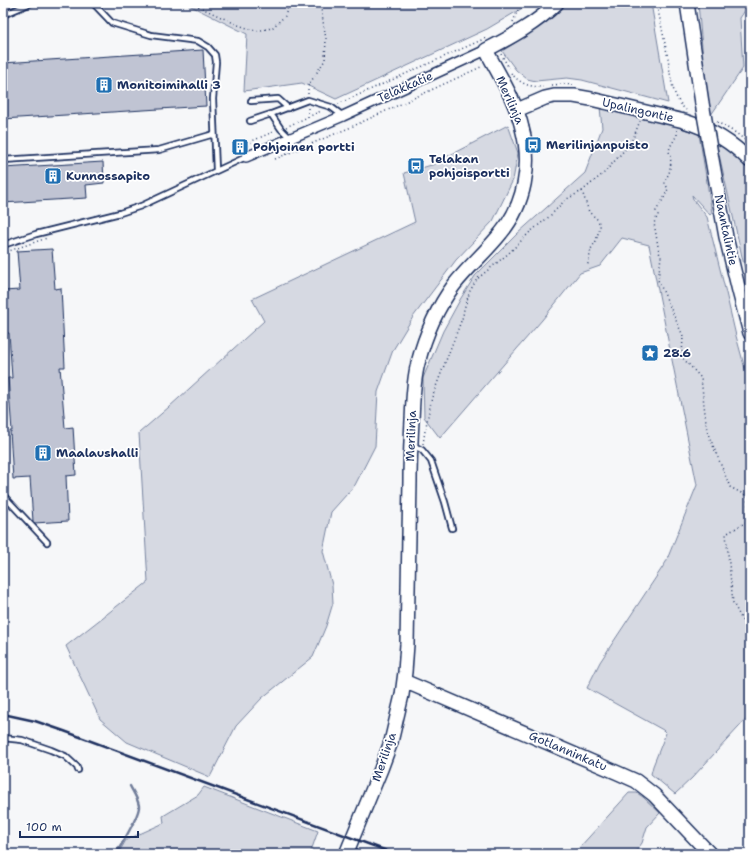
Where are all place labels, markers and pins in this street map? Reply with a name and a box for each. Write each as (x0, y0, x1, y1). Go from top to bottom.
building icon: Monitoimihalli 3 (94, 75, 114, 95)
place label: Monitoimihalli 3 (117, 77, 221, 93)
bus stop icon: Merilinjanpuisto (523, 135, 543, 155)
building icon: Pohjoinen portti (230, 137, 250, 157)
place label: Merilinjanpuisto (546, 137, 649, 153)
place label: Pohjoinen portti (253, 139, 355, 155)
place label: Telakan pohjoisportti (429, 151, 510, 181)
bus stop icon: Telakan pohjoisportti (406, 156, 426, 176)
building icon: Kunnossapito (43, 166, 63, 186)
place label: Kunnossapito (66, 168, 150, 184)
place icon: 28.6 (640, 343, 660, 363)
place label: 28.6 (663, 345, 691, 361)
building icon: Maalaushalli (33, 443, 53, 463)
place label: Maalaushalli (56, 445, 139, 461)

